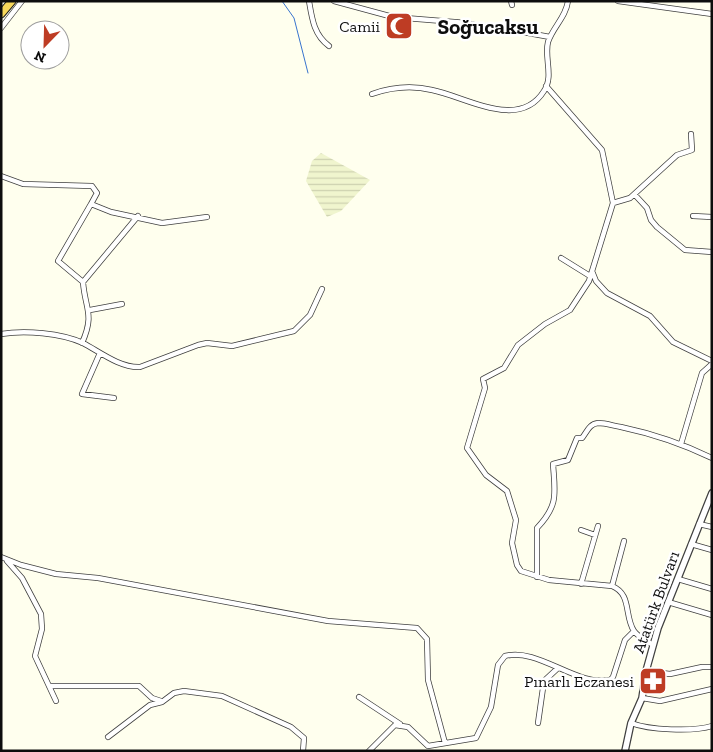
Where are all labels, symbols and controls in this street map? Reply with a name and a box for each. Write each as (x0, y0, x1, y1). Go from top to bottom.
mosque icon: Camii (384, 11, 414, 41)
district label: Soğucaksu (438, 14, 538, 39)
place label: Camii (339, 17, 381, 36)
north arrow (20, 20, 70, 70)
text: N (32, 46, 48, 66)
street label: Atatürk Bulvarı (629, 548, 683, 656)
pharmacy icon: Pınarlı Eczanesi (638, 666, 668, 696)
place label: Pınarlı Eczanesi (524, 672, 635, 691)

